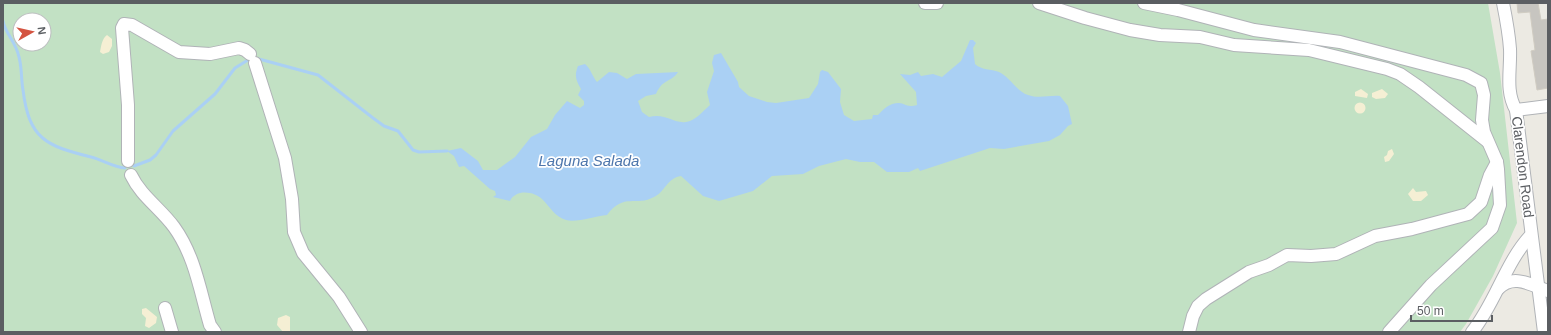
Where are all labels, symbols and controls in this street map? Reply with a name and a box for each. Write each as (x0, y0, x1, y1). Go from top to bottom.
north arrow (12, 12, 52, 52)
text: N (35, 26, 48, 35)
street label: Clarendon Road (1509, 115, 1537, 219)
water label: Laguna Salada (539, 152, 639, 169)
scale bar (1411, 297, 1492, 323)
text: 50 m (1417, 304, 1444, 318)

